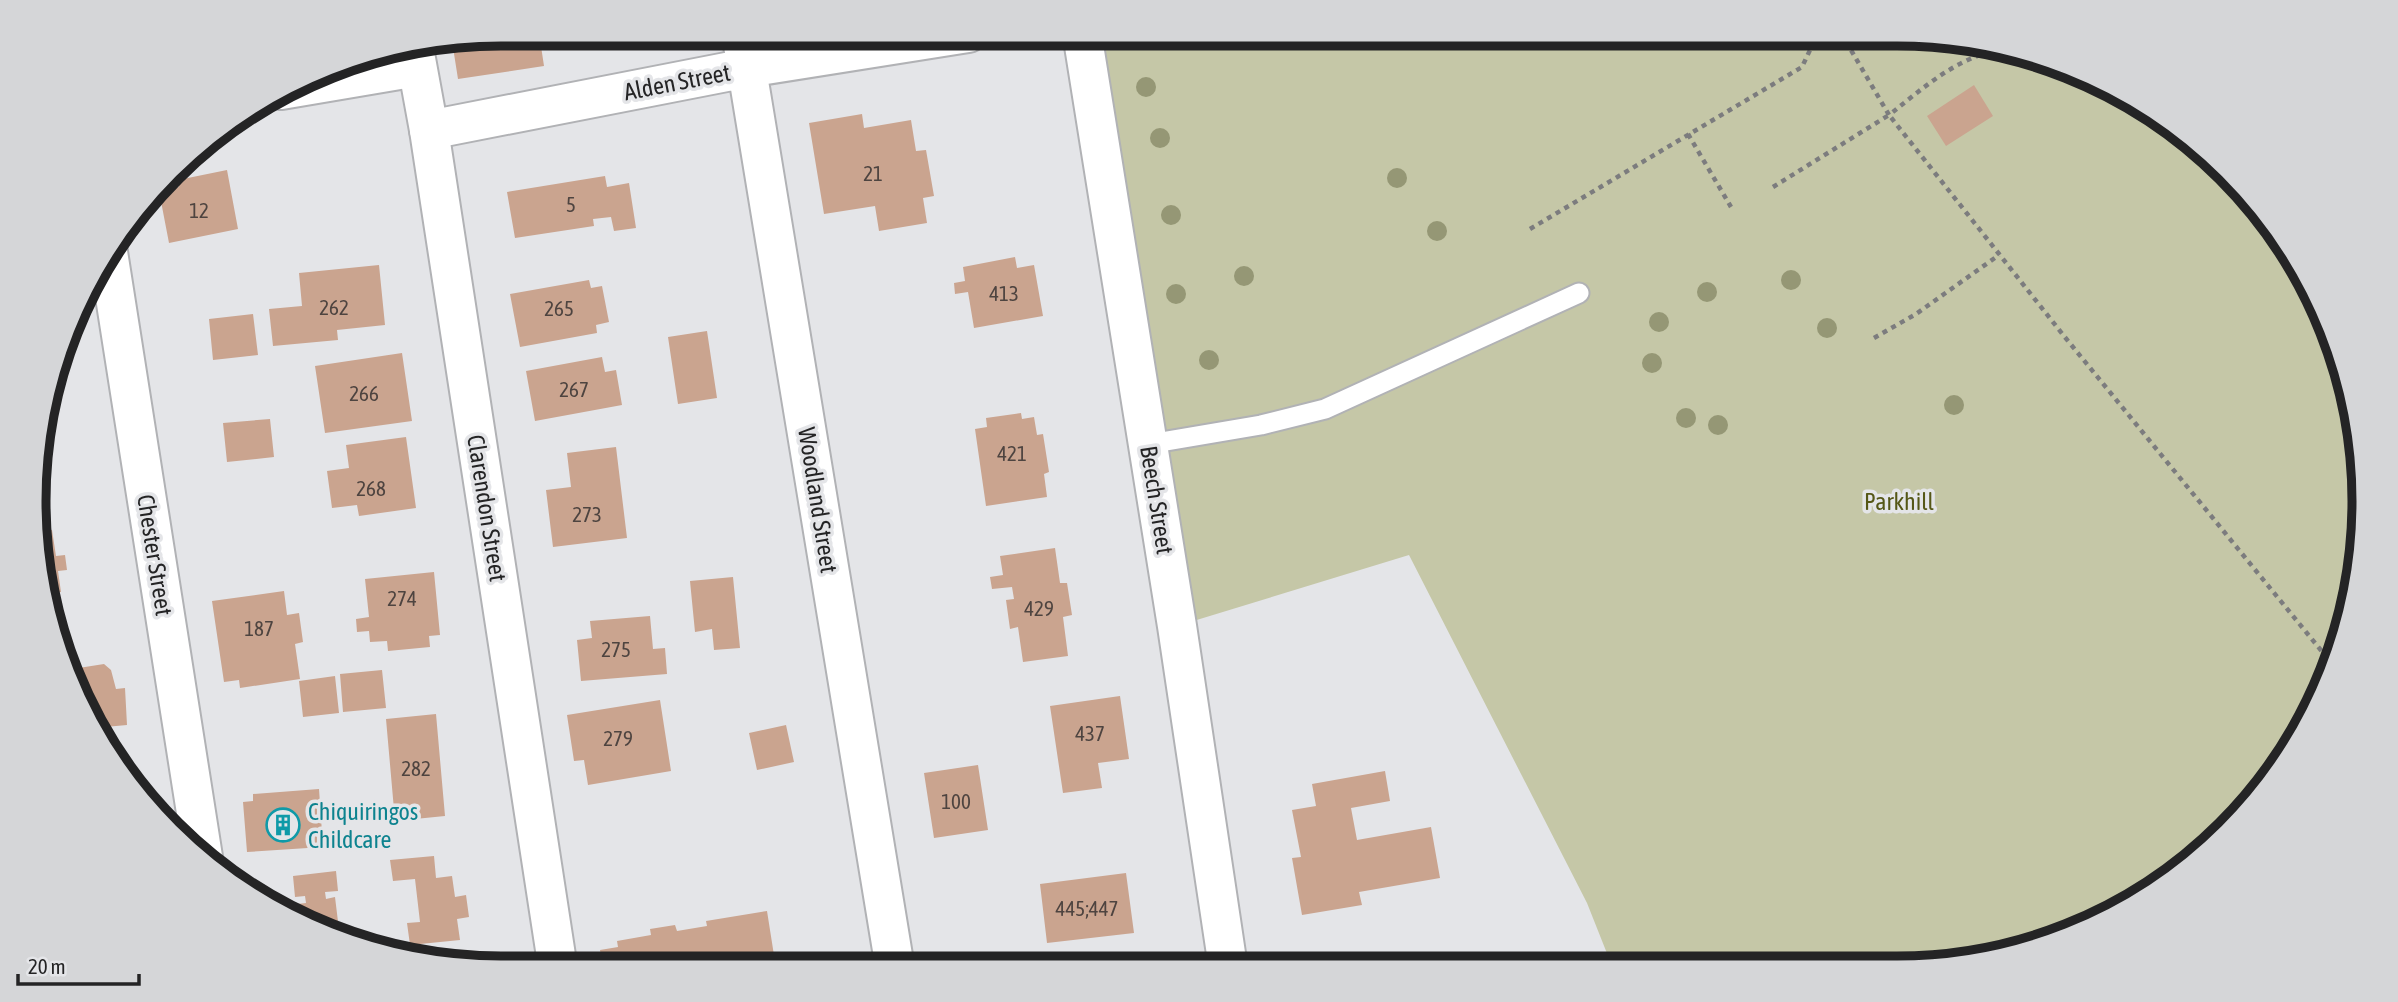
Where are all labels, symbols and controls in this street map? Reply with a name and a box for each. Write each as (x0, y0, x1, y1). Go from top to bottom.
street label: Alden Street (622, 58, 733, 106)
house number: 21 (863, 161, 883, 185)
house number: 5 (566, 192, 576, 216)
house number: 12 (189, 198, 209, 222)
house number: 413 (989, 281, 1019, 305)
house number: 262 (319, 295, 349, 319)
house number: 265 (544, 296, 574, 320)
house number: 267 (559, 377, 589, 401)
house number: 266 (349, 381, 379, 405)
street label: Woodland Street (793, 425, 843, 575)
street label: Clarendon Street (462, 433, 512, 583)
house number: 421 (997, 441, 1027, 465)
street label: Beech Street (1135, 444, 1179, 556)
house number: 268 (356, 476, 386, 500)
park label: Parkhill (1864, 488, 1935, 515)
street label: Chester Street (132, 492, 178, 618)
house number: 273 (572, 502, 602, 526)
house number: 274 (387, 586, 417, 610)
house number: 429 (1024, 596, 1054, 620)
house number: 187 (244, 616, 274, 640)
house number: 275 (601, 637, 631, 661)
house number: 437 (1075, 721, 1105, 745)
house number: 279 (603, 726, 633, 750)
house number: 282 (401, 756, 431, 780)
house number: 100 (941, 789, 971, 813)
place label: Chiquiringos Childcare (308, 798, 418, 853)
building icon: Chiquiringos Childcare (264, 806, 302, 844)
house number: 445;447 (1056, 896, 1118, 920)
scale bar (18, 942, 138, 986)
text: 20 m (28, 954, 66, 978)

